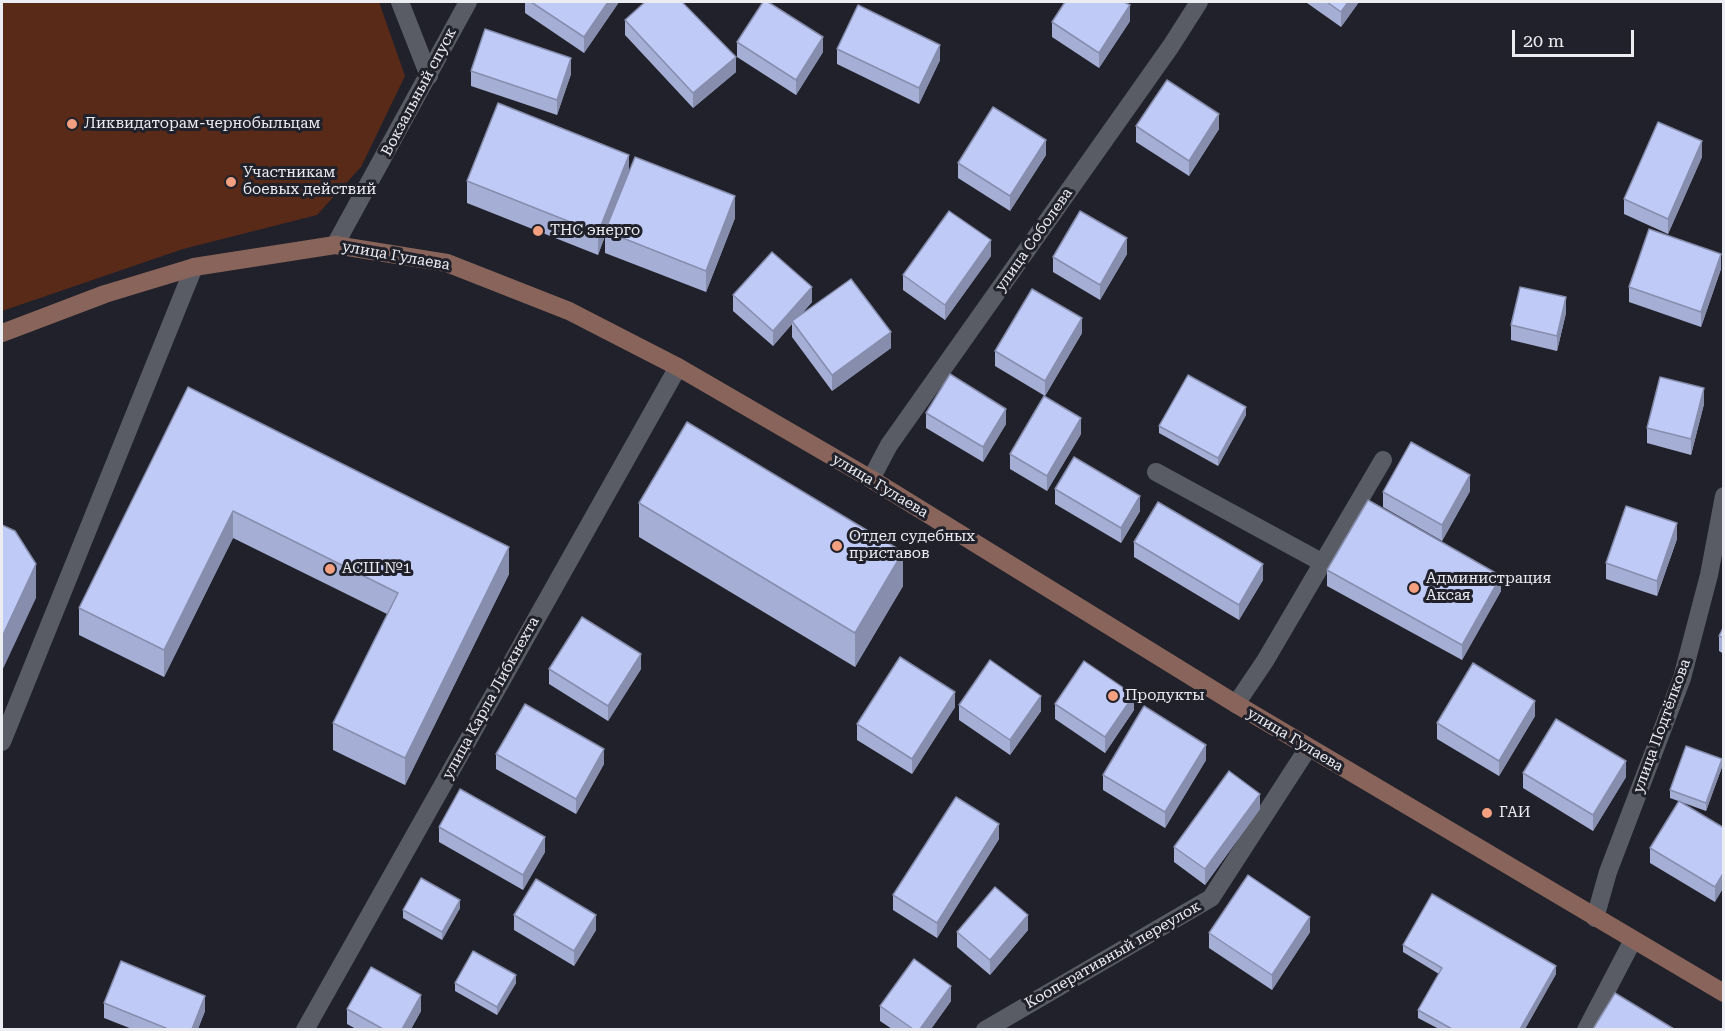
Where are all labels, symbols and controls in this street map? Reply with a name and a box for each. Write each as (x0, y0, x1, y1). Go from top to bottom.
scale bar (1515, 18, 1636, 56)
street label: Вокзальный спуск (378, 25, 460, 159)
text: 20 m (1523, 30, 1564, 51)
place label: Ликвидаторам-чернобыльцам (84, 115, 320, 133)
marker: Ликвидаторам-чернобыльцам (65, 117, 79, 131)
place label: Участникам боевых действий (243, 164, 376, 199)
marker: Участникам боевых действий (224, 175, 238, 189)
street label: улица Соболева (992, 185, 1076, 295)
place label: ТНС энерго (550, 222, 640, 240)
marker: ТНС энерго (531, 224, 545, 238)
street label: улица Гулаева (341, 238, 451, 274)
street label: улица Гулаева (829, 450, 931, 522)
place label: Отдел судебных приставов (849, 528, 975, 563)
marker: Отдел судебных приставов (830, 539, 844, 553)
place label: АСШ №1 (342, 560, 411, 578)
marker: АСШ №1 (323, 562, 337, 576)
place label: Администрация Аксая (1426, 570, 1551, 605)
marker: Администрация Аксая (1407, 581, 1421, 595)
street label: улица Карла Либкнехта (439, 614, 543, 782)
street label: улица Подтёлкова (1629, 656, 1695, 796)
place label: Продукты (1125, 687, 1205, 705)
marker: Продукты (1106, 689, 1120, 703)
street label: улица Гулаева (1244, 704, 1346, 776)
place label: ГАИ (1499, 804, 1531, 822)
marker: ГАИ (1480, 806, 1494, 820)
street label: Кооперативный переулок (1022, 897, 1204, 1013)

